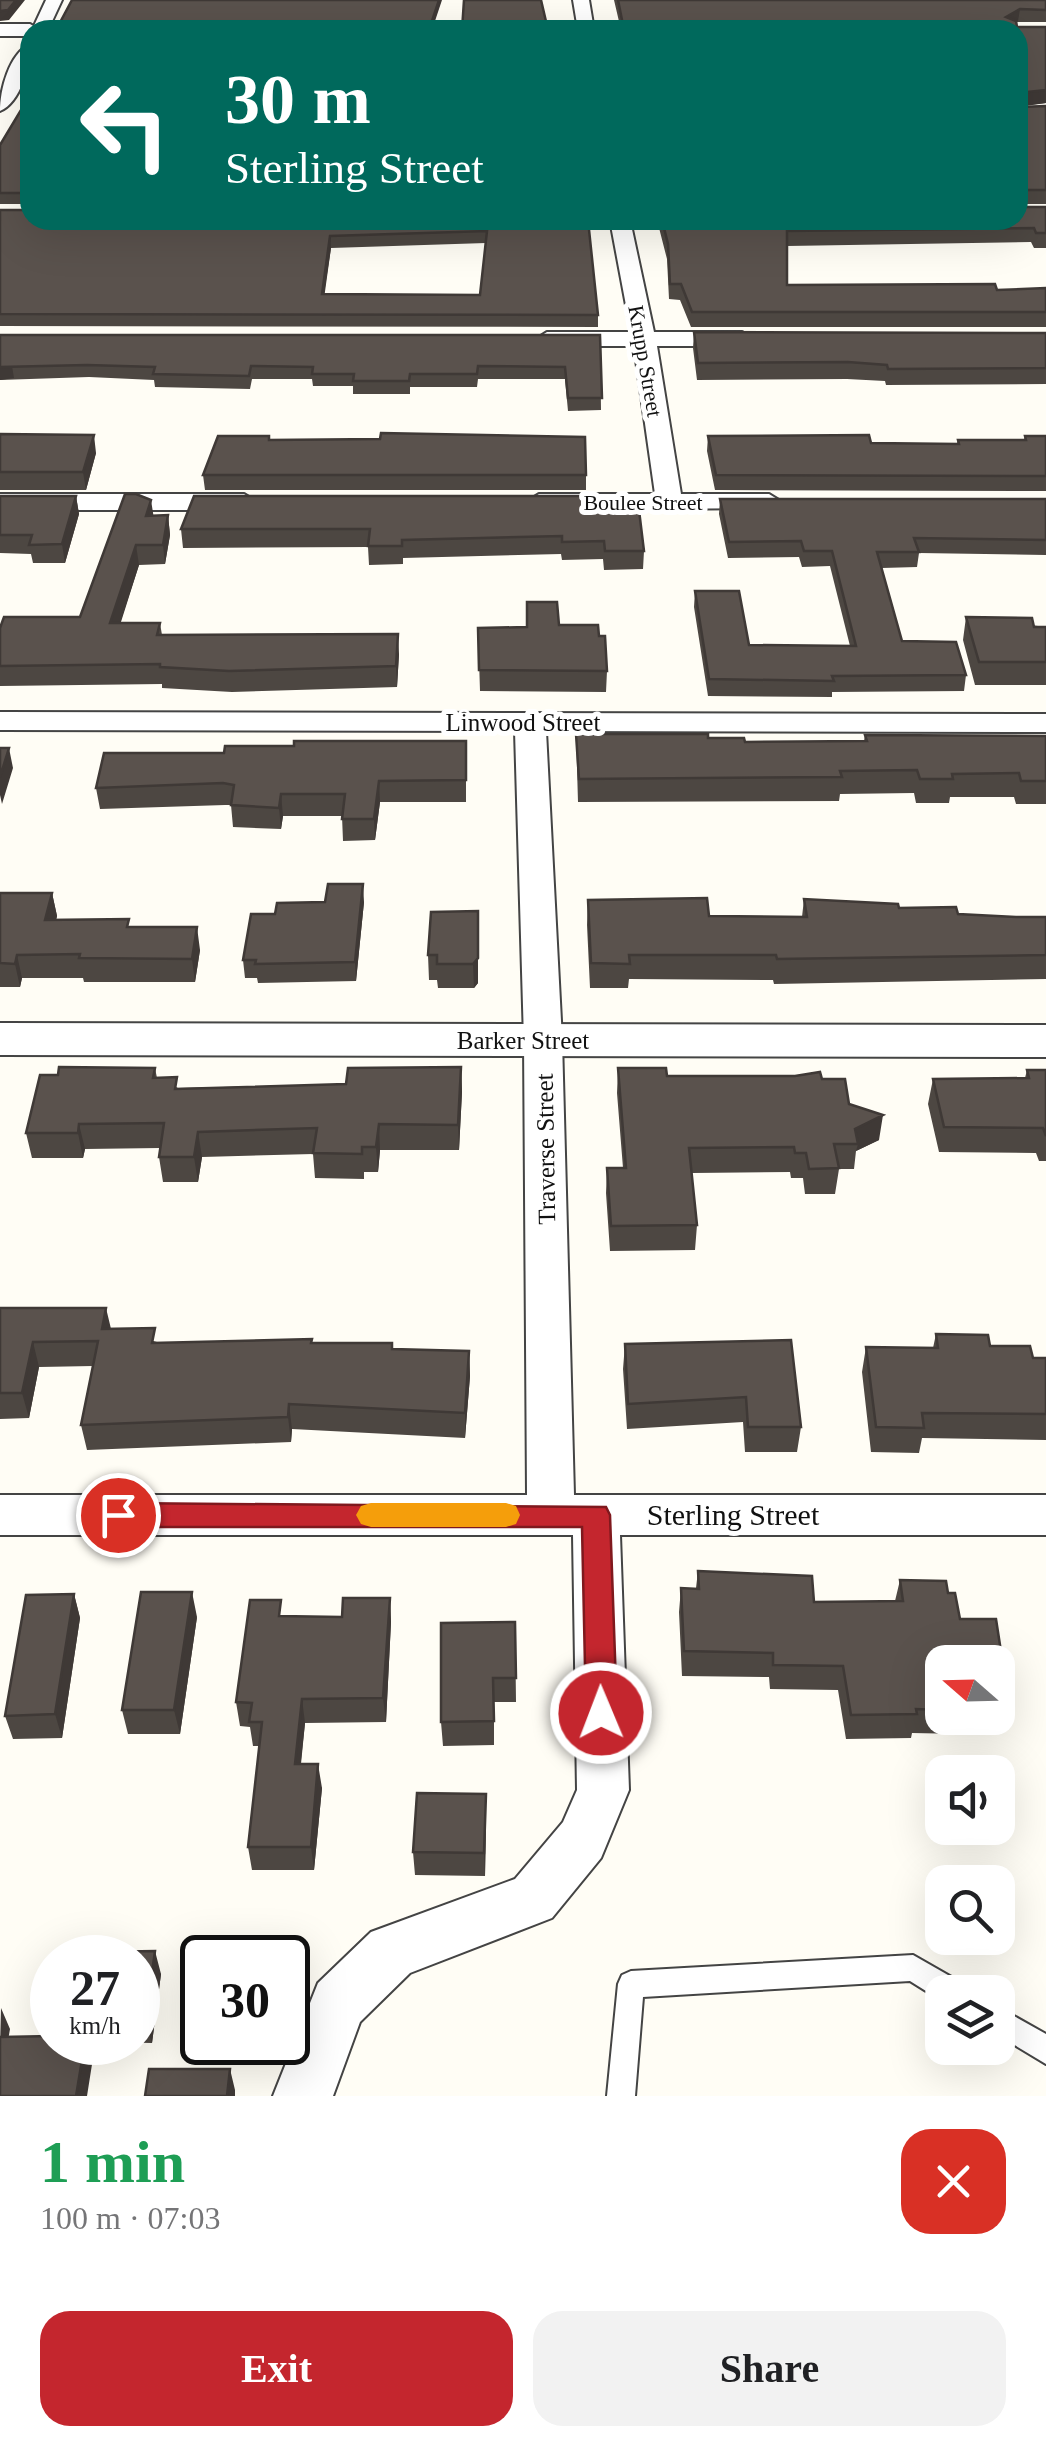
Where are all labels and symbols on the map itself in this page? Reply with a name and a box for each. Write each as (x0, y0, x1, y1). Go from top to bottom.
street label: Krupp Street (623, 303, 668, 419)
street label: Boulee Street (583, 490, 703, 515)
street label: Linwood Street (446, 709, 600, 736)
street label: Barker Street (457, 1027, 589, 1054)
street label: Traverse Street (531, 1073, 560, 1225)
pin (76, 1473, 161, 1558)
street label: Sterling Street (647, 1498, 820, 1531)
north arrow (925, 1645, 1015, 1735)
position arrow (549, 1661, 653, 1765)
speed limit sign: 30 (180, 1935, 310, 2065)

